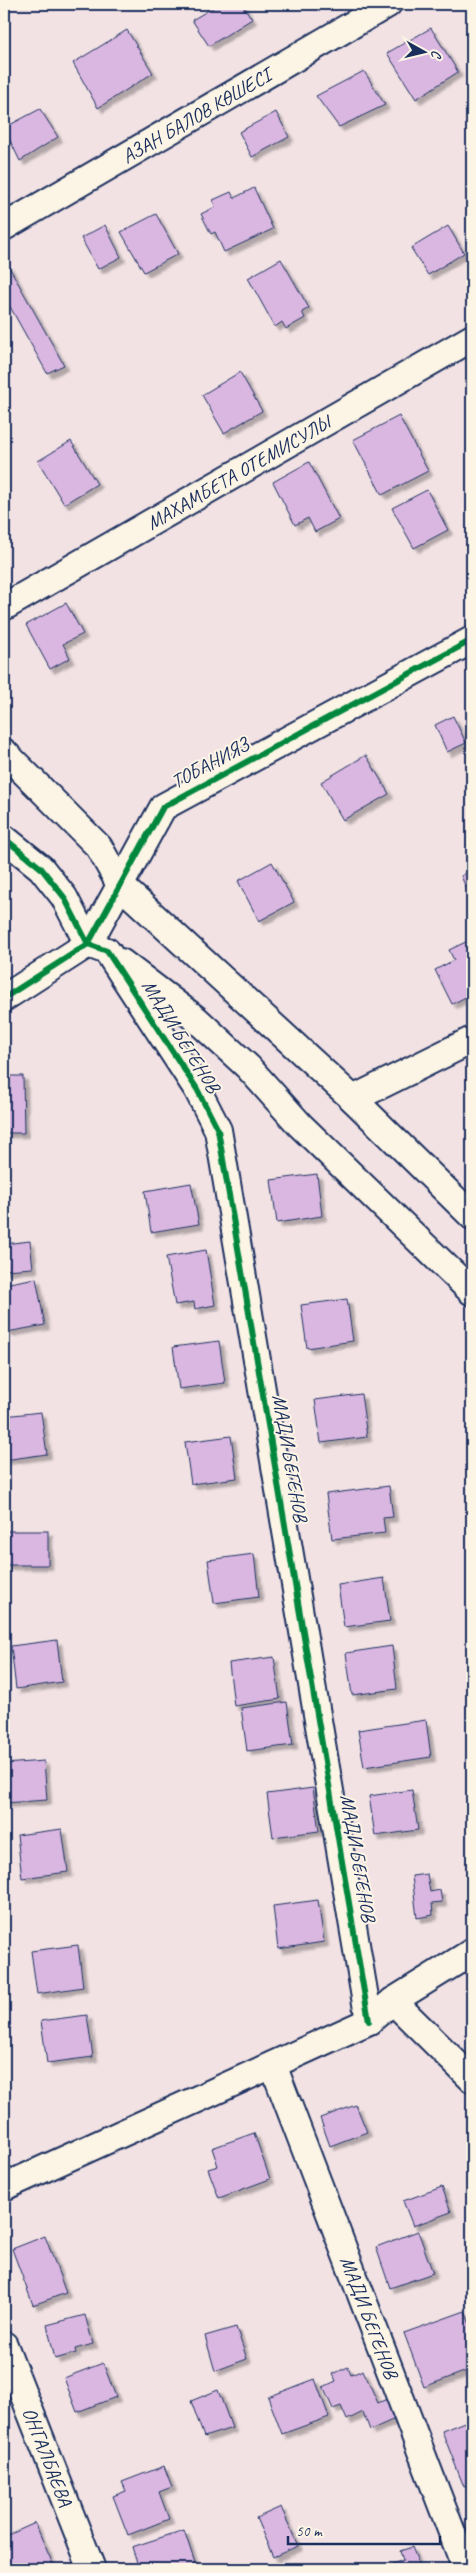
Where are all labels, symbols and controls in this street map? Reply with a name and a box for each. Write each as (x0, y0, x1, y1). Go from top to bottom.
north arrow (398, 28, 448, 78)
text: С (427, 49, 445, 60)
street label: АЗАН БАЛОВ КӨШЕСІ (117, 60, 279, 169)
street label: МАХАМБЕТА ОТЕМИСУЛЫ (142, 408, 338, 535)
street label: ТОБАНИЯЗ (167, 731, 255, 794)
street label: МАДИ БЕГЕНОВ (136, 975, 227, 1099)
street label: МАДИ БЕГЕНОВ (267, 1393, 314, 1525)
street label: МАДИ БЕГЕНОВ (335, 1793, 382, 1925)
street label: МАДИ БЕГЕНОВ (335, 2253, 405, 2383)
street label: ОНГАЛБАЕВА (17, 2404, 79, 2511)
scale bar (288, 2513, 441, 2545)
text: 50 m (296, 2522, 323, 2541)

